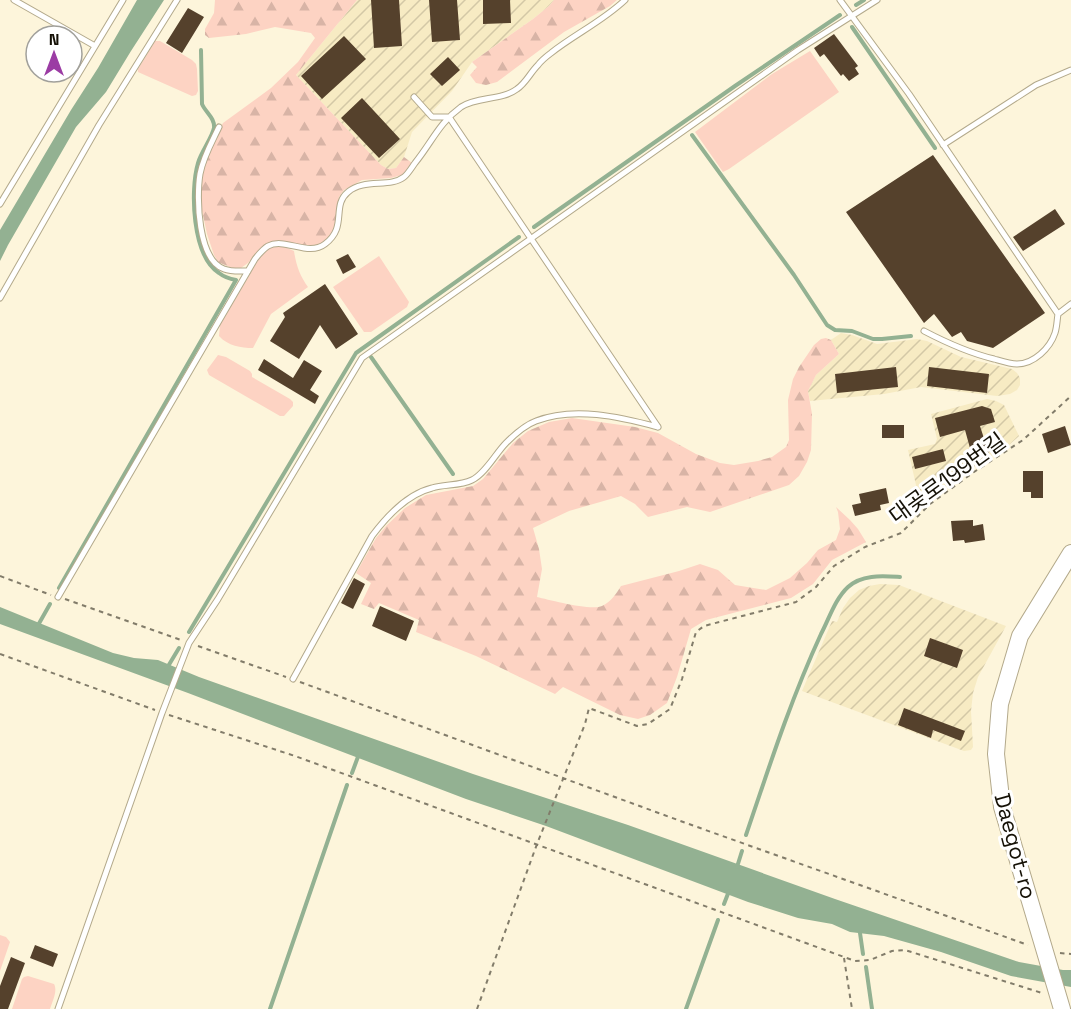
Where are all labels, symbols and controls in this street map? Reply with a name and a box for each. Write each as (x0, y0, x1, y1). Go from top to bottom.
north arrow (24, 24, 84, 84)
text: N (49, 29, 59, 50)
street label: 대곶로199번길 (883, 426, 1011, 530)
street label: Daegot-ro (988, 790, 1044, 902)

